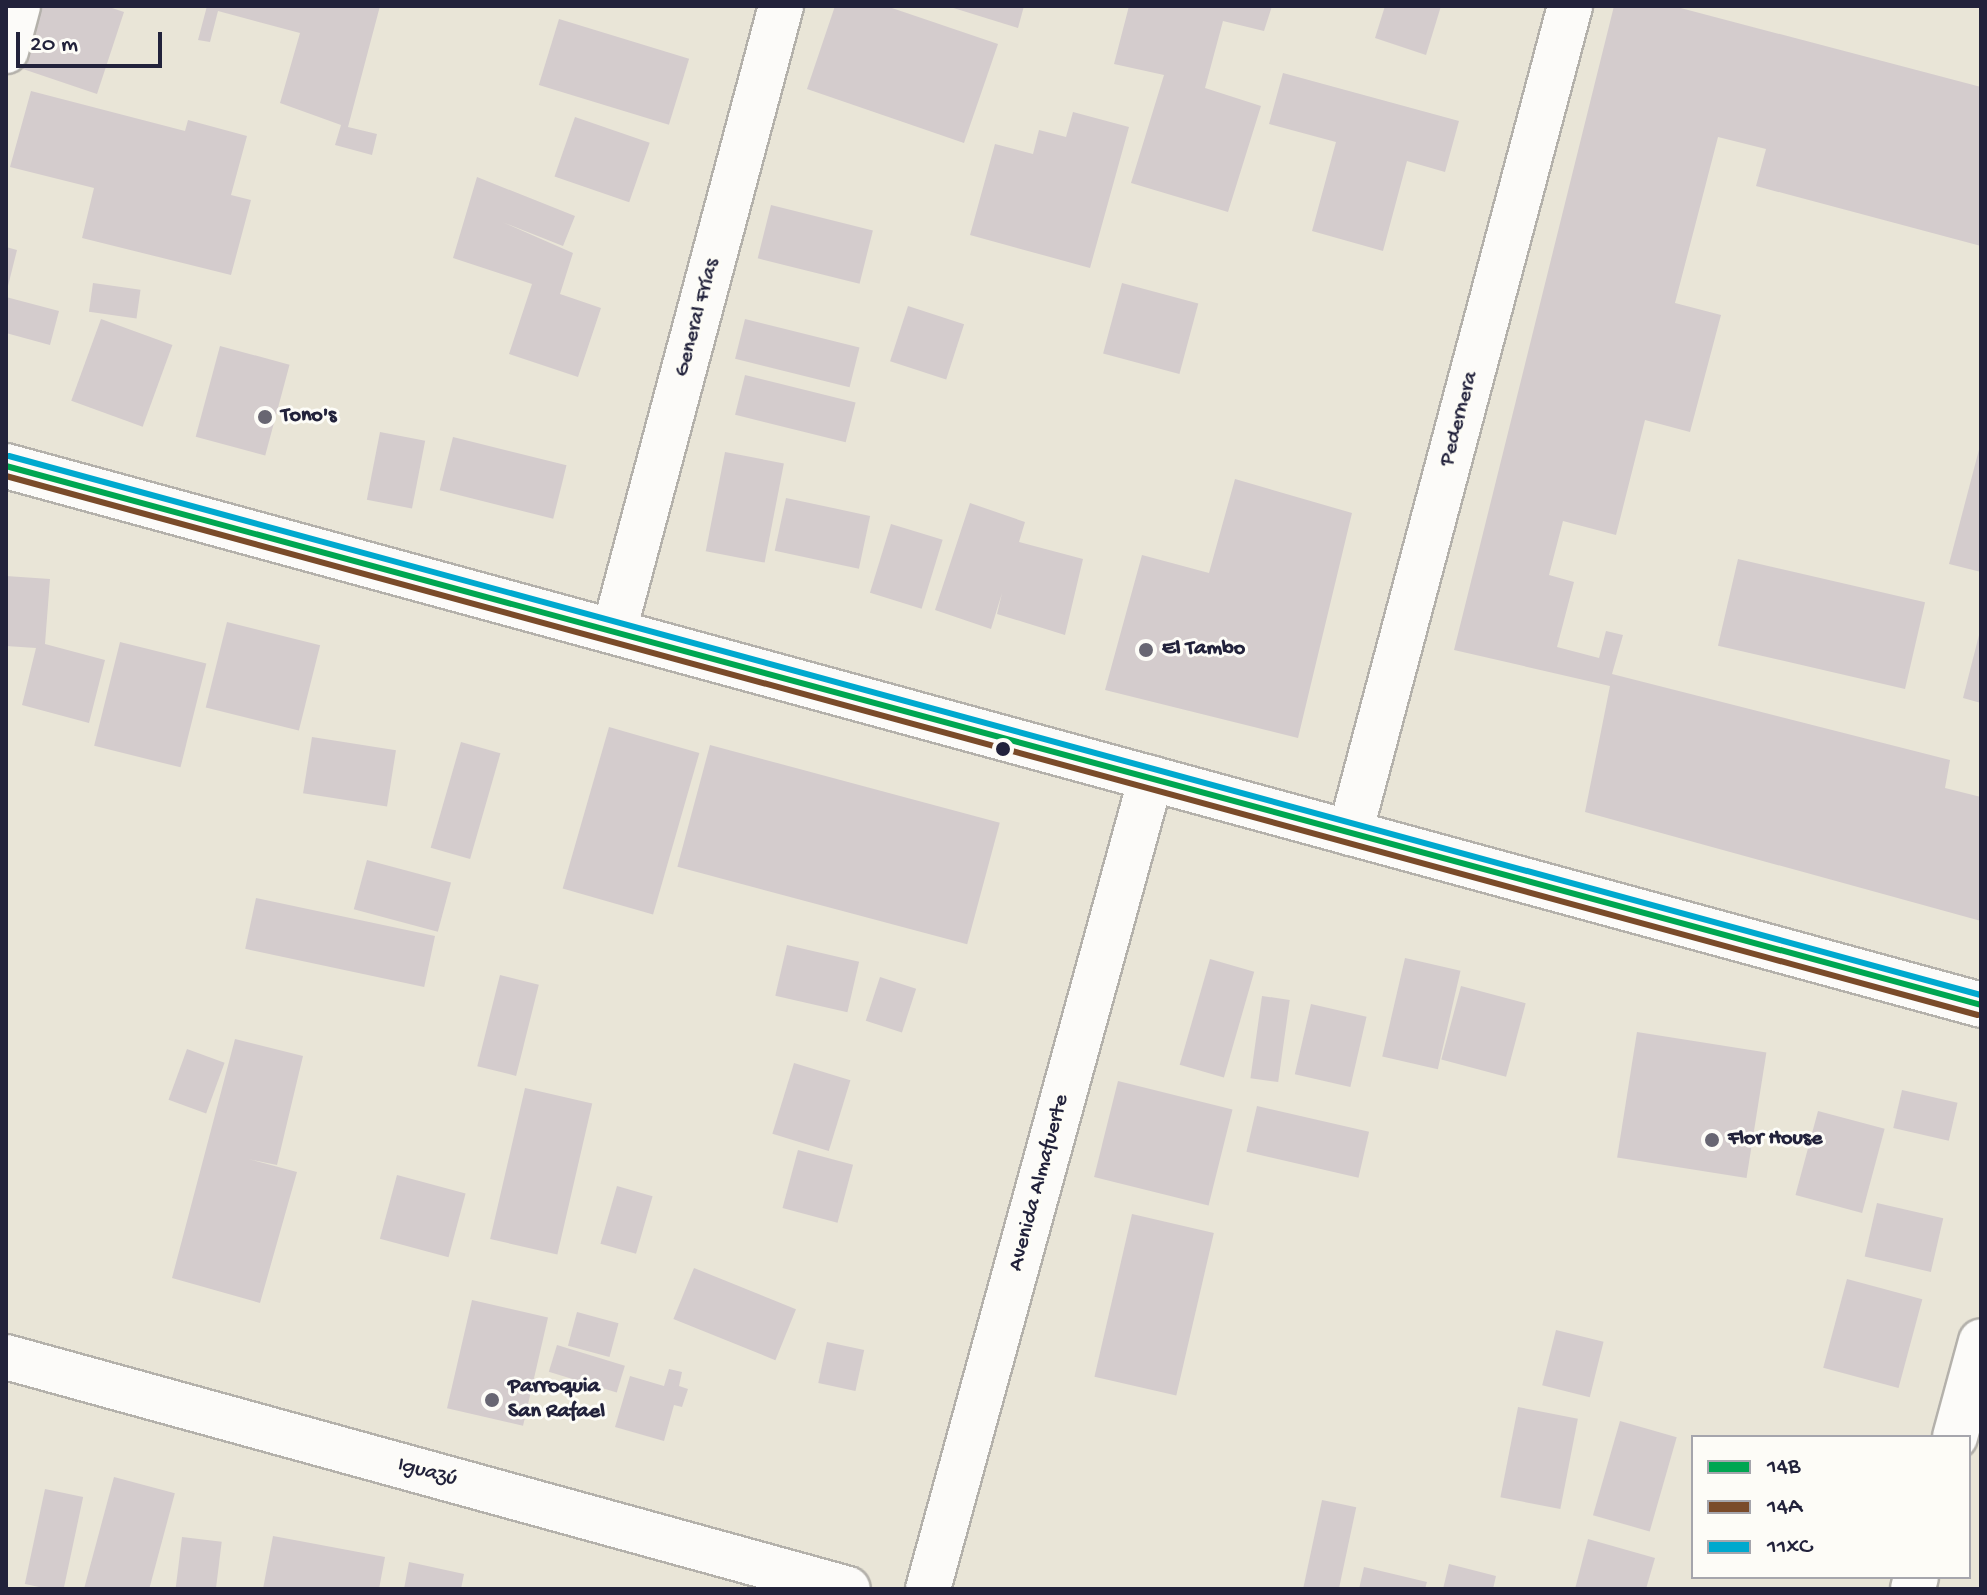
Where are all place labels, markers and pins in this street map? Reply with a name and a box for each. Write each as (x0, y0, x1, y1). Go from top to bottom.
place label: Tono's (281, 404, 336, 430)
marker: Tono's (256, 408, 274, 426)
place label: El Tambo (1162, 637, 1245, 663)
marker: El Tambo (1137, 641, 1155, 659)
unlabelled marker (995, 741, 1011, 757)
place label: Flor House (1728, 1127, 1822, 1153)
marker: Flor House (1703, 1131, 1721, 1149)
place label: Parroquia San Rafael (508, 1374, 605, 1426)
marker: Parroquia San Rafael (483, 1391, 501, 1409)

